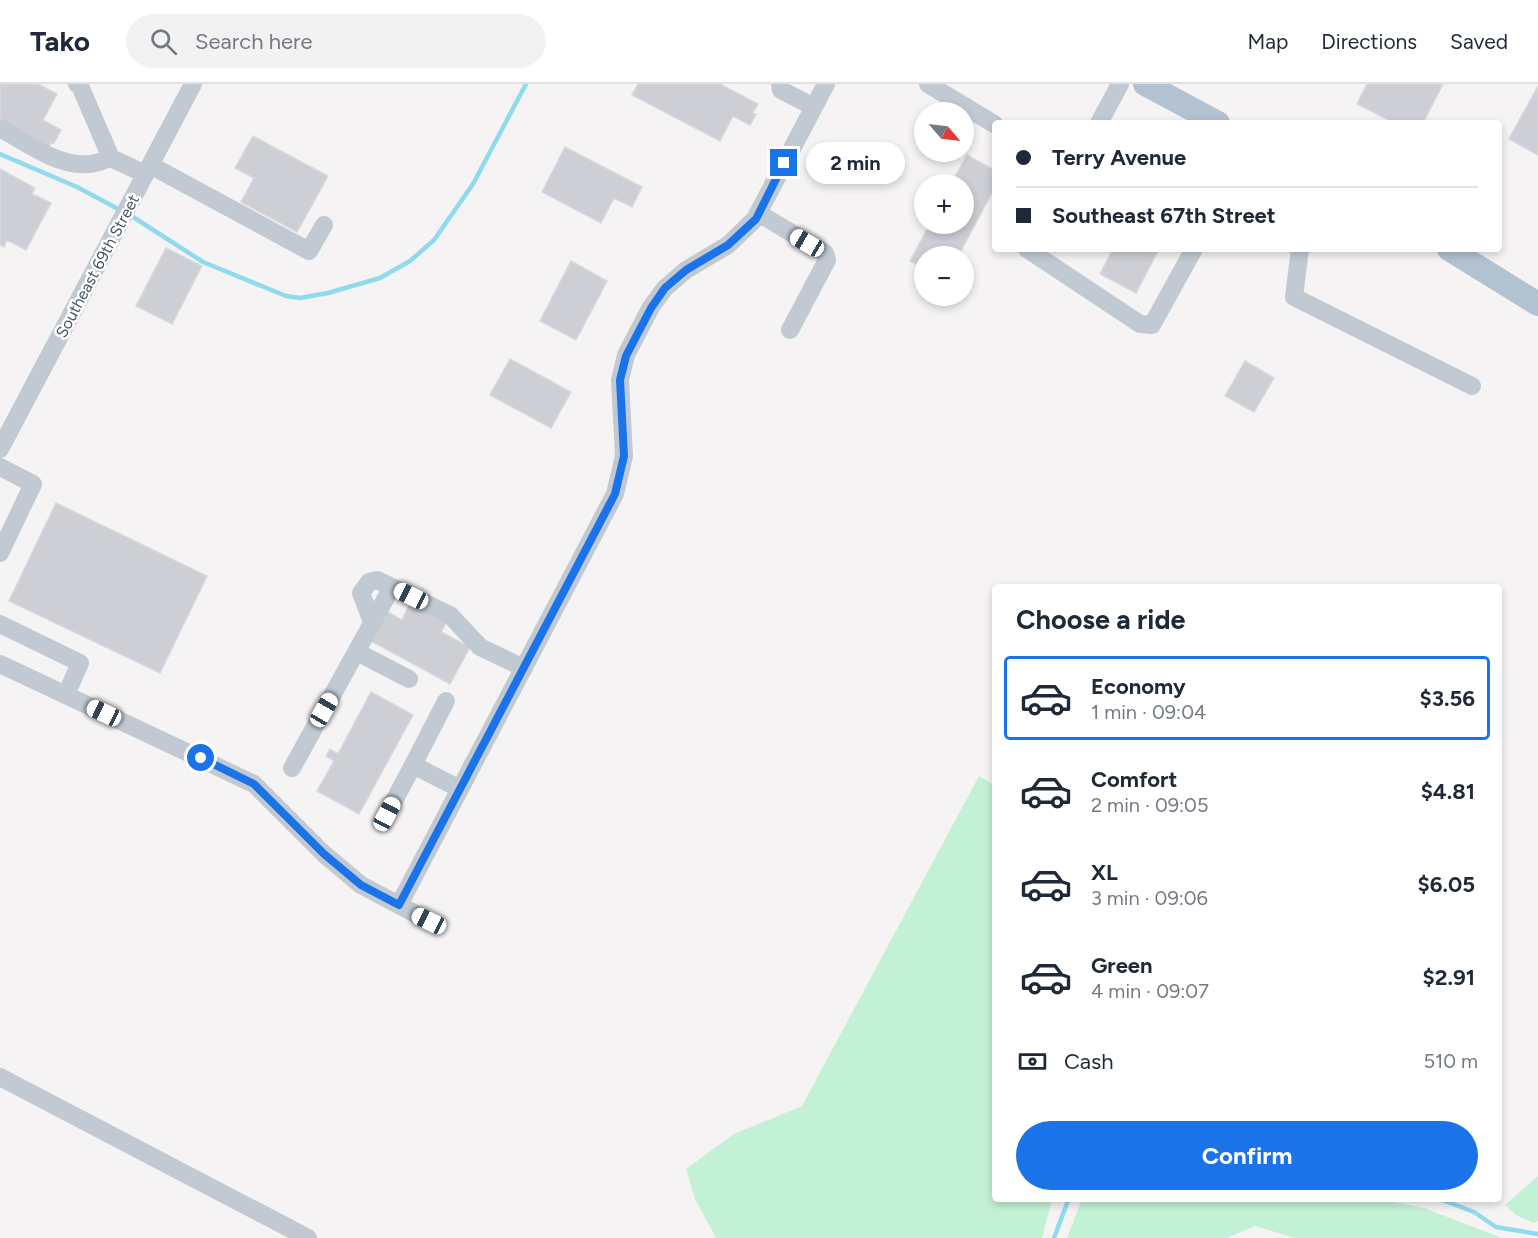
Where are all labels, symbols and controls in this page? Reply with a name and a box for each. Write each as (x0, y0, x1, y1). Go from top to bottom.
search box (126, 14, 546, 68)
text: Tako (30, 24, 90, 58)
icon: search (147, 25, 180, 58)
text: Search here (195, 28, 313, 55)
text: Map (1247, 29, 1288, 54)
text: Directions (1321, 29, 1417, 54)
text: Saved (1450, 29, 1508, 54)
north arrow (914, 102, 974, 162)
map controls (914, 102, 974, 306)
callout: 2 min (805, 142, 904, 184)
text: Terry Avenue (1052, 144, 1186, 171)
route end (770, 149, 797, 176)
text: 2 min (830, 151, 881, 175)
button: + (914, 174, 974, 234)
street label: Southeast 69th Street (52, 191, 143, 341)
text: Southeast 67th Street (1052, 202, 1276, 229)
car (787, 226, 827, 260)
button: − (914, 246, 974, 306)
car (391, 580, 431, 612)
text: Choose a ride (1016, 603, 1185, 636)
icon: car (1019, 671, 1073, 725)
text: Economy (1091, 673, 1186, 700)
text: $3.56 (1420, 685, 1475, 712)
car (307, 690, 341, 730)
car (84, 697, 124, 729)
text: 1 min · 09:04 (1091, 700, 1206, 724)
route start (187, 744, 214, 771)
icon: car (1019, 764, 1073, 818)
text: Comfort (1091, 766, 1177, 793)
text: $4.81 (1421, 778, 1475, 805)
text: 2 min · 09:05 (1091, 793, 1208, 817)
car (371, 794, 403, 834)
icon: car (1019, 857, 1073, 911)
text: XL (1091, 859, 1118, 886)
text: $6.05 (1418, 871, 1475, 898)
text: 3 min · 09:06 (1091, 886, 1208, 910)
car (409, 905, 449, 937)
icon: car (1019, 950, 1073, 1004)
text: Green (1091, 952, 1153, 979)
text: $2.91 (1423, 964, 1475, 991)
text: 4 min · 09:07 (1091, 979, 1209, 1003)
icon: cash (1016, 1045, 1049, 1078)
text: Cash (1064, 1048, 1114, 1075)
text: 510 m (1423, 1049, 1478, 1073)
button: Confirm (1016, 1121, 1478, 1190)

